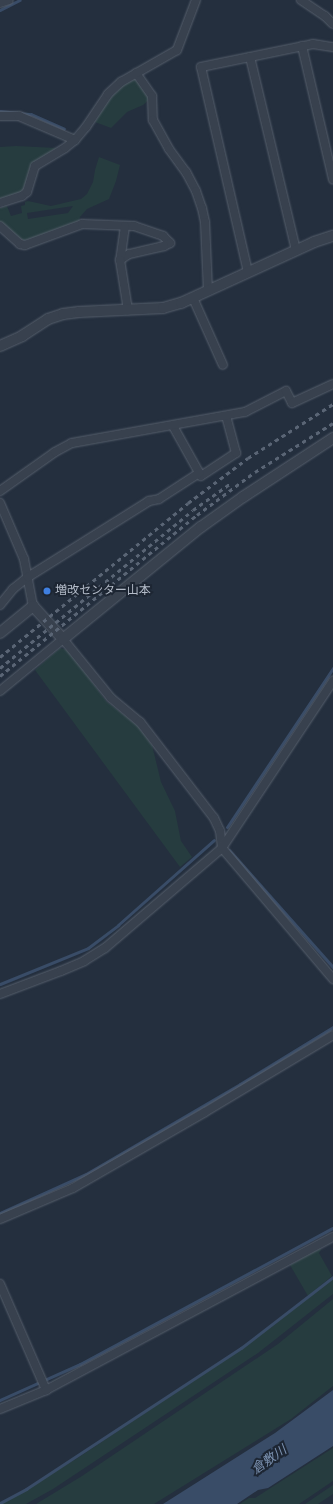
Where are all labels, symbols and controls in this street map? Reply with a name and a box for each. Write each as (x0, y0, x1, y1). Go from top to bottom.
place label: 増改センター山本 (55, 584, 151, 598)
marker: 増改センター山本 (42, 586, 52, 596)
water label: 倉敷川 (250, 1443, 290, 1479)

